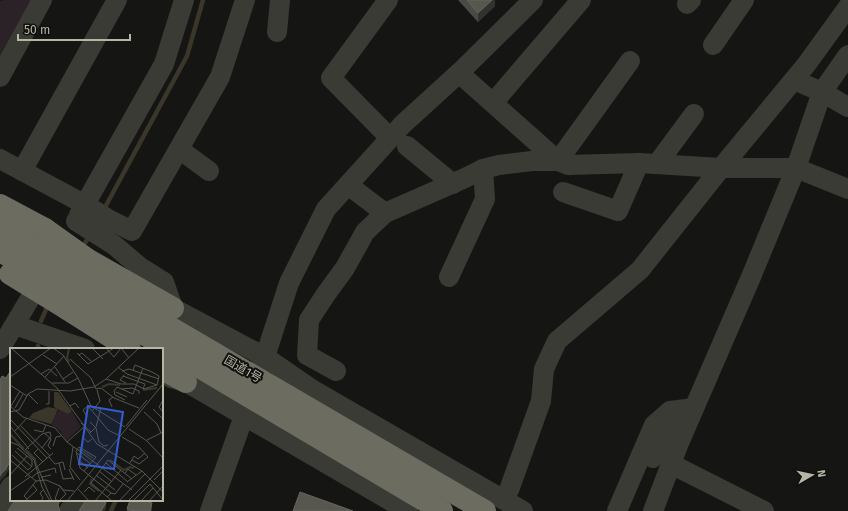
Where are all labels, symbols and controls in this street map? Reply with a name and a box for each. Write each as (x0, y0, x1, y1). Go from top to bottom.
scale bar (18, 16, 130, 42)
text: 50 m (24, 23, 50, 37)
inset map (10, 348, 163, 501)
street label: 国道1号 (222, 353, 264, 385)
north arrow (792, 455, 832, 495)
text: N (814, 469, 828, 478)

